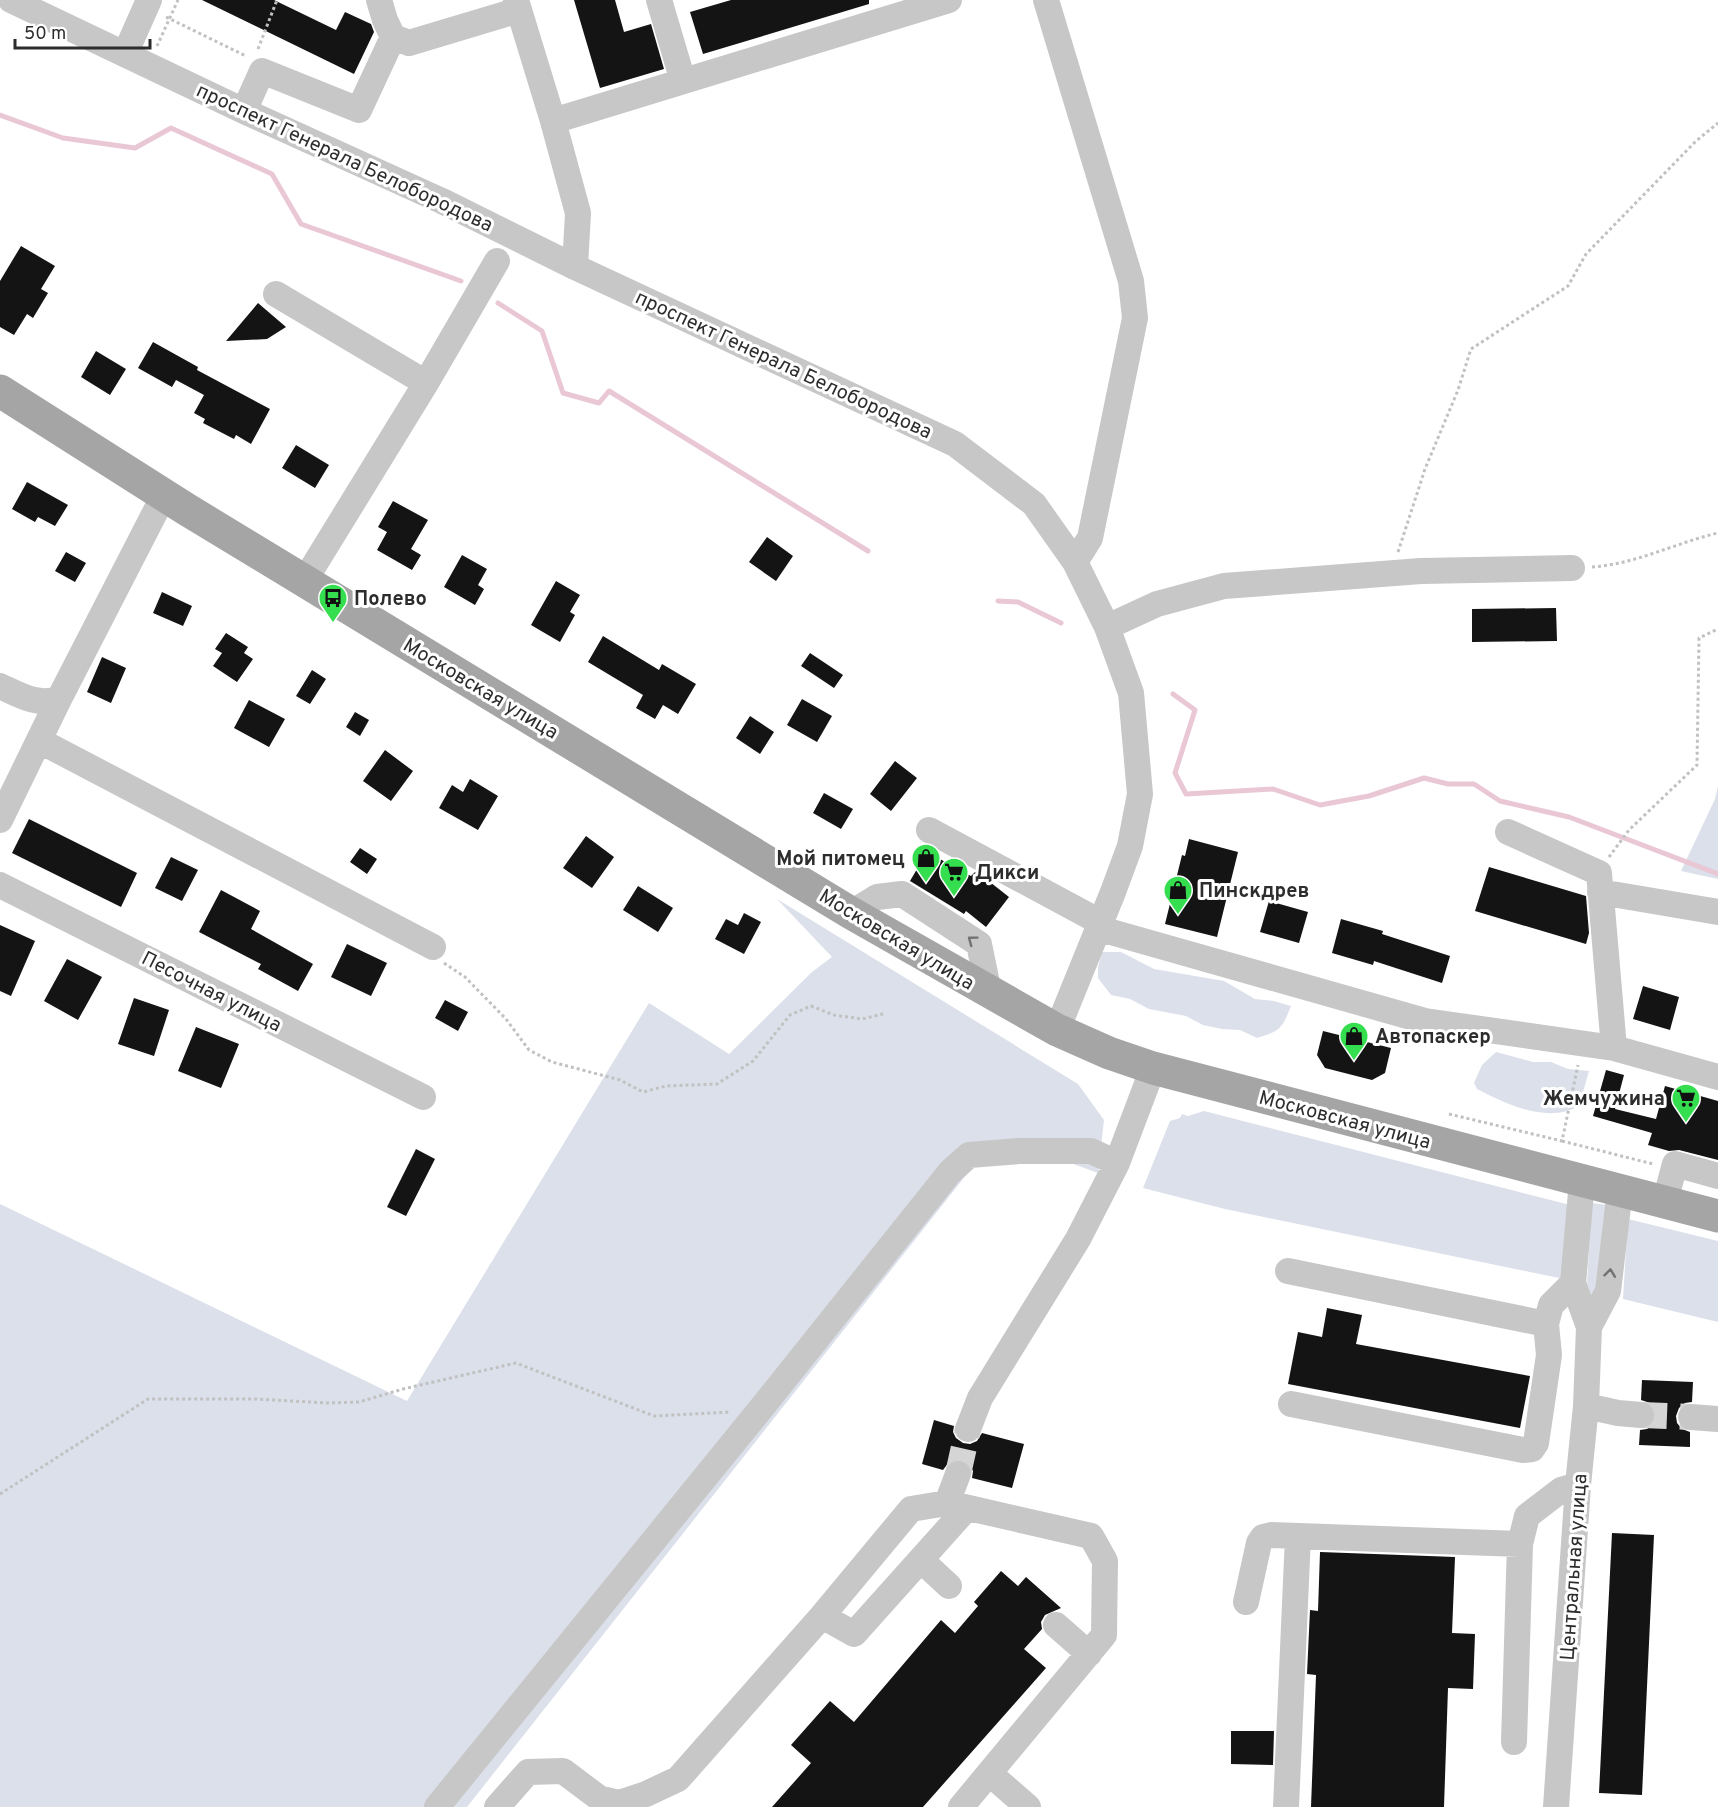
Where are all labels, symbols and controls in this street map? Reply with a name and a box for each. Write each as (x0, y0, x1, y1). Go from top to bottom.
scale bar (15, 12, 150, 50)
text: 50 m (24, 23, 66, 46)
street label: проспект Генерала Белобородова (192, 78, 497, 239)
street label: проспект Генерала Белобородова (631, 285, 936, 446)
bus stop icon: Полево (317, 582, 349, 624)
place label: Полево (354, 587, 427, 613)
street label: Московская улица (398, 633, 562, 746)
shop icon: Мой питомец (910, 842, 942, 884)
place label: Мой питомец (776, 847, 905, 873)
supermarket icon: Дикси (938, 856, 970, 898)
place label: Дикси (975, 861, 1039, 887)
shop icon: Пинскдрев (1162, 874, 1194, 916)
place label: Пинскдрев (1199, 879, 1309, 905)
street label: Московская улица (814, 884, 978, 997)
one-way arrow (967, 936, 978, 947)
street label: Песочная улица (137, 946, 285, 1039)
shop icon: Автопаскер (1338, 1020, 1370, 1062)
place label: Автопаскер (1375, 1025, 1491, 1051)
supermarket icon: Жемчужина (1670, 1082, 1702, 1124)
street label: Московская улица (1256, 1086, 1433, 1156)
place label: Жемчужина (1543, 1087, 1665, 1113)
one-way arrow (1603, 1268, 1616, 1277)
street label: Центральная улица (1555, 1473, 1595, 1662)

